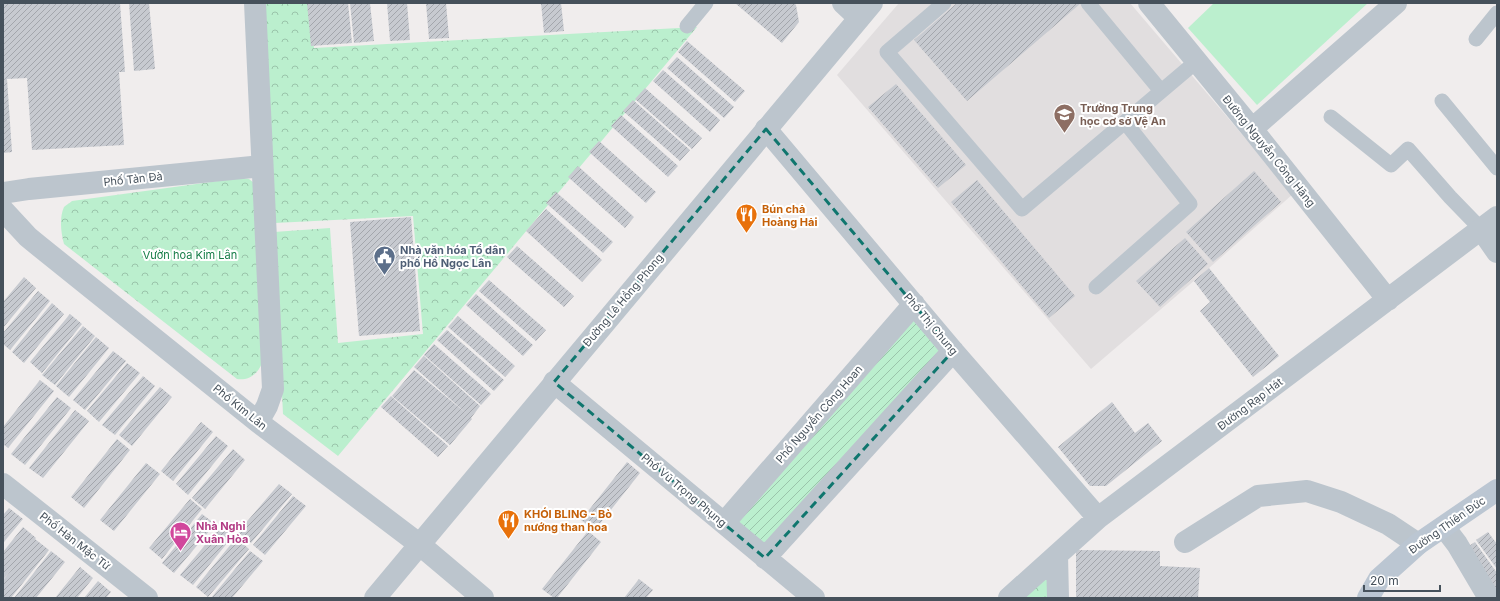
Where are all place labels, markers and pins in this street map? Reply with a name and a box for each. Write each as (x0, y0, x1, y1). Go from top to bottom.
school or university icon: Trường Trung học cơ sở Vệ An (1052, 101, 1078, 134)
place label: Trường Trung học cơ sở Vệ An (1080, 101, 1166, 128)
restaurant icon: Bún chả Hoàng Hải (734, 202, 760, 235)
place label: Bún chả Hoàng Hải (762, 202, 817, 229)
public building icon: Nhà văn hóa Tổ dân phố Hồ Ngọc Lân (372, 243, 398, 276)
place label: Nhà văn hóa Tổ dân phố Hồ Ngọc Lân (400, 243, 505, 270)
restaurant icon: KHÓI BLING - Bò nướng than hoa (496, 507, 522, 540)
place label: KHÓI BLING - Bò nướng than hoa (524, 507, 612, 534)
hotel icon: Nhà Nghỉ Xuân Hòa (168, 519, 194, 552)
place label: Nhà Nghỉ Xuân Hòa (196, 519, 248, 546)

